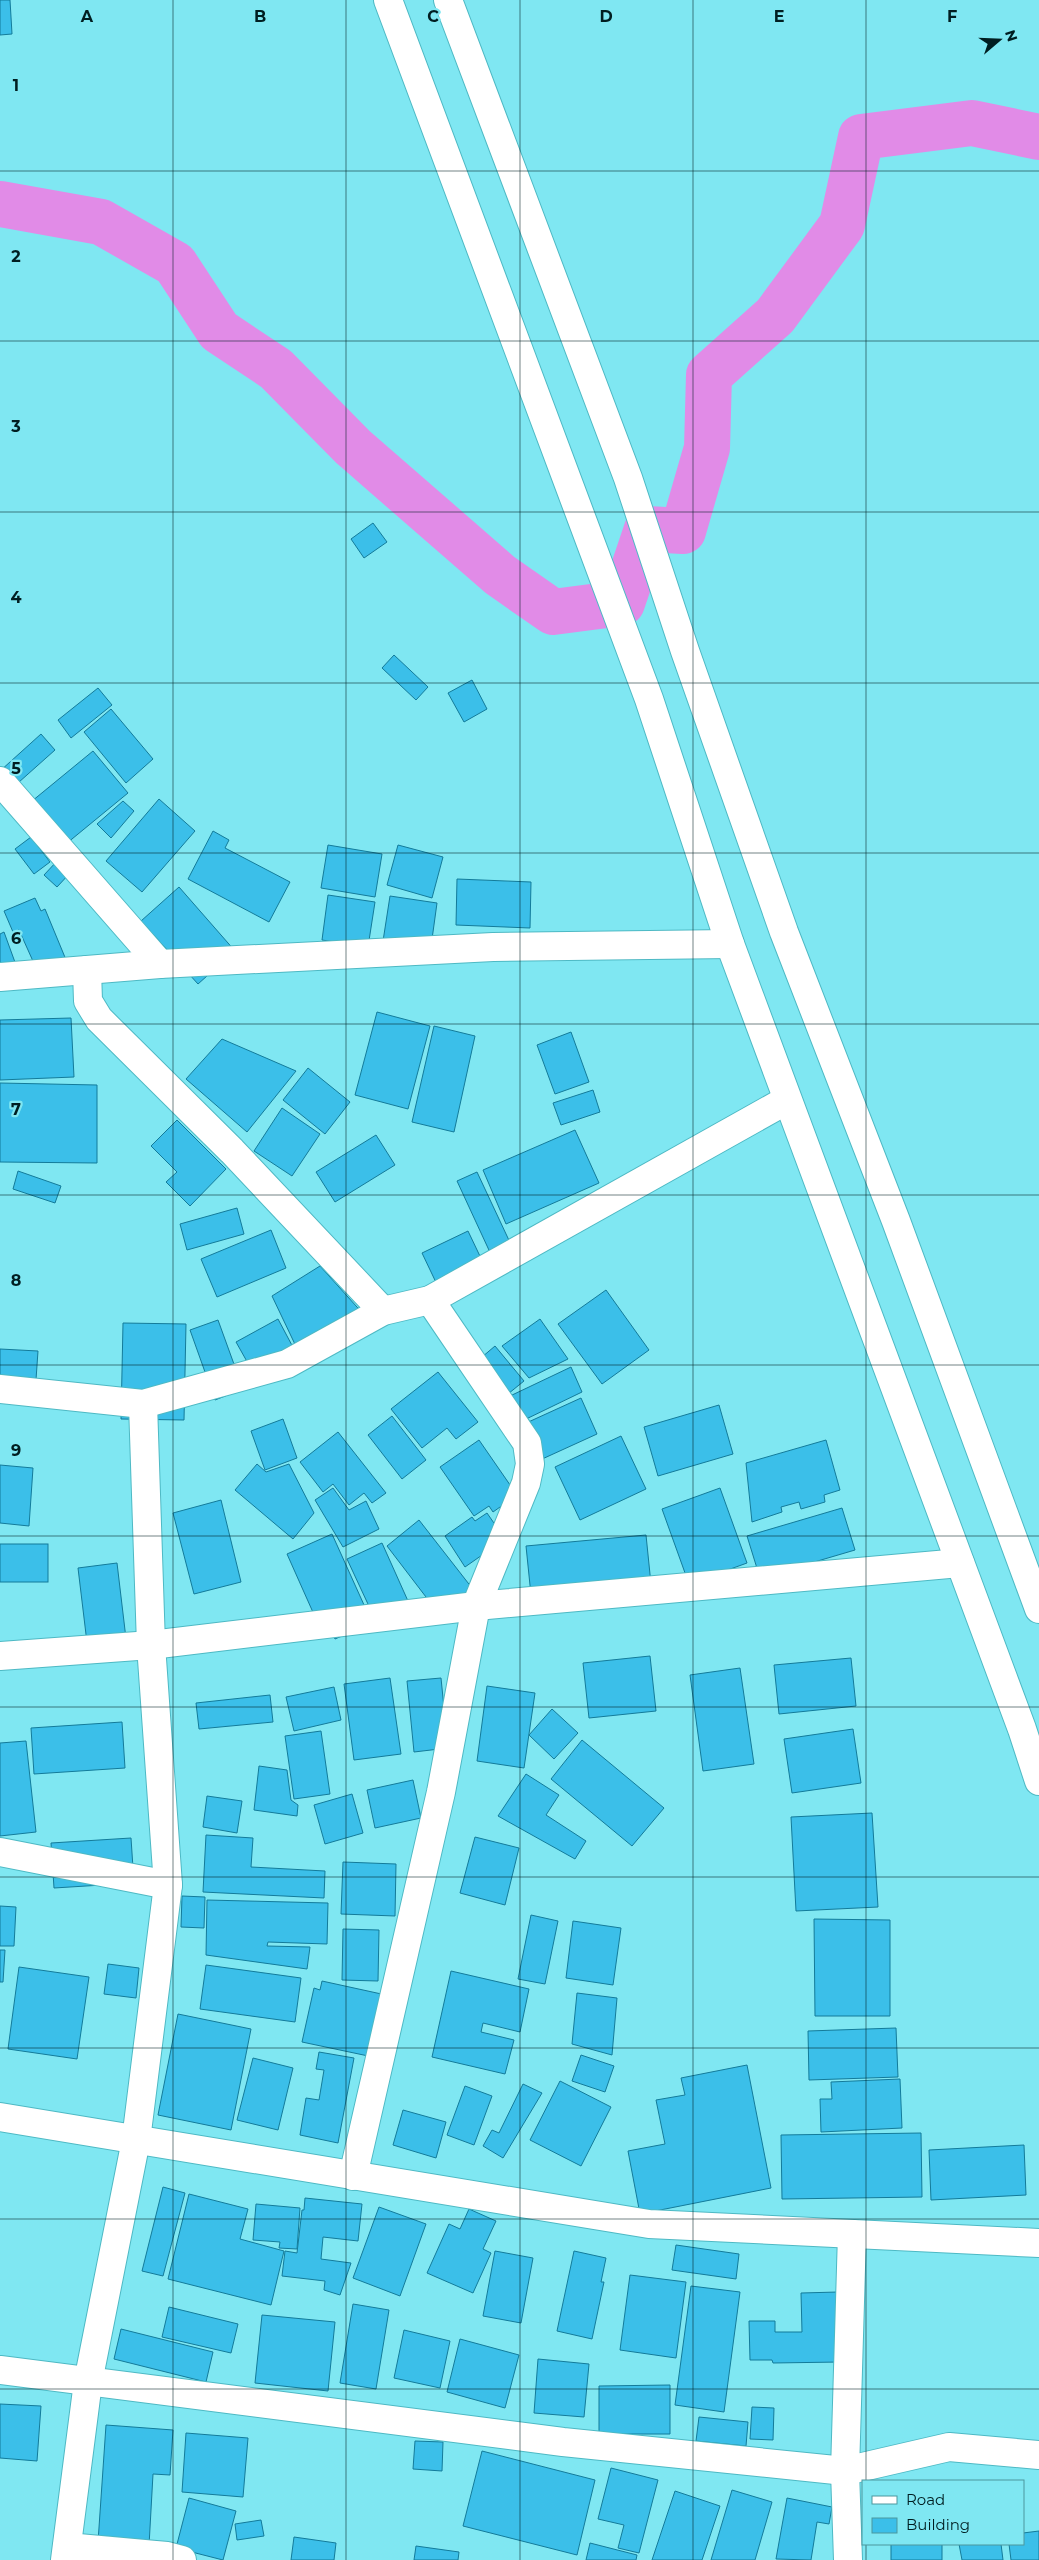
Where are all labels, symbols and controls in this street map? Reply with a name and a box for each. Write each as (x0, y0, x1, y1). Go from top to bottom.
text: A (80, 7, 94, 26)
text: B (254, 7, 266, 26)
text: C (427, 7, 439, 26)
text: D (599, 7, 613, 26)
text: E (774, 7, 784, 26)
text: F (947, 7, 957, 26)
north arrow (974, 15, 1024, 65)
text: N (1001, 27, 1022, 44)
text: 1 (13, 76, 19, 95)
text: 2 (11, 247, 21, 266)
text: 3 (10, 417, 21, 436)
text: 4 (10, 588, 22, 607)
text: 5 (11, 759, 21, 778)
text: 6 (11, 929, 21, 948)
text: 7 (11, 1100, 21, 1119)
text: 8 (11, 1271, 21, 1290)
text: 9 (11, 1441, 21, 1460)
legend (862, 2480, 1024, 2545)
text: Road (906, 2490, 945, 2509)
text: Building (906, 2515, 970, 2534)

